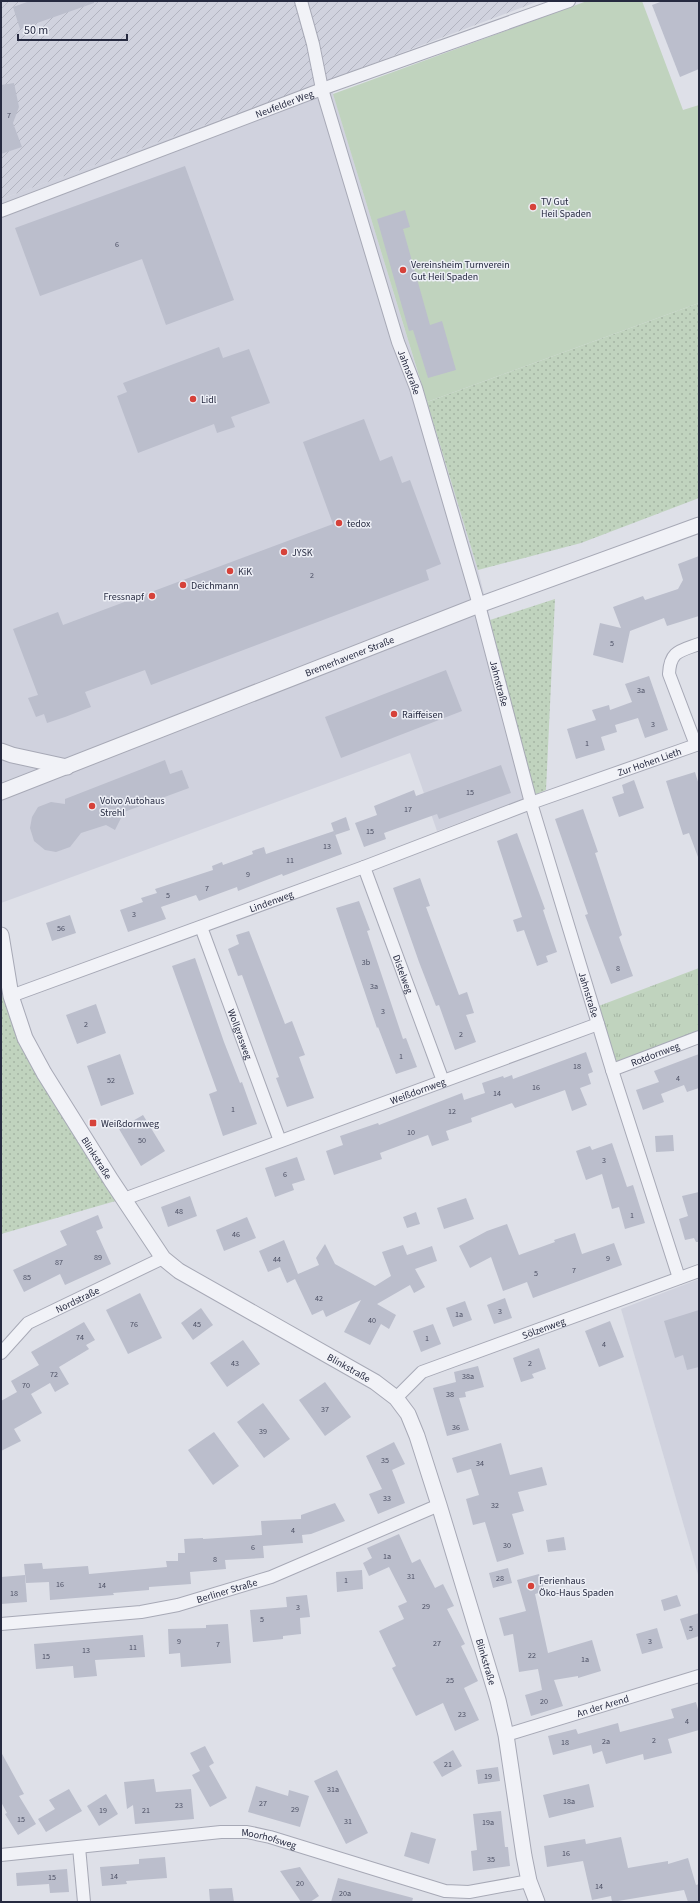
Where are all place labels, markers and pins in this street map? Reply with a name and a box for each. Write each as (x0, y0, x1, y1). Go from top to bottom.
place label: TV Gut Heil Spaden (541, 195, 591, 221)
marker: TV Gut Heil Spaden (528, 202, 538, 212)
place label: Vereinsheim Turnverein Gut Heil Spaden (411, 258, 510, 284)
marker: Vereinsheim Turnverein Gut Heil Spaden (398, 265, 408, 275)
place label: Lidl (201, 393, 217, 407)
marker: Lidl (188, 394, 198, 404)
place label: tedox (347, 517, 371, 531)
marker: tedox (334, 518, 344, 528)
place label: JYSK (292, 546, 313, 560)
marker: JYSK (279, 547, 289, 557)
place label: KiK (238, 565, 252, 579)
marker: KiK (225, 566, 235, 576)
place label: Deichmann (191, 579, 239, 593)
marker: Deichmann (178, 580, 188, 590)
place label: Fressnapf (104, 590, 145, 604)
marker: Fressnapf (147, 591, 157, 601)
place label: Raiffeisen (402, 708, 443, 722)
marker: Raiffeisen (389, 709, 399, 719)
place label: Volvo Autohaus Strehl (100, 794, 165, 820)
marker: Volvo Autohaus Strehl (87, 801, 97, 811)
place label: Weißdornweg (101, 1117, 159, 1131)
marker: Weißdornweg (88, 1118, 98, 1128)
place label: Ferienhaus Öko-Haus Spaden (539, 1574, 614, 1600)
marker: Ferienhaus Öko-Haus Spaden (526, 1581, 536, 1591)

